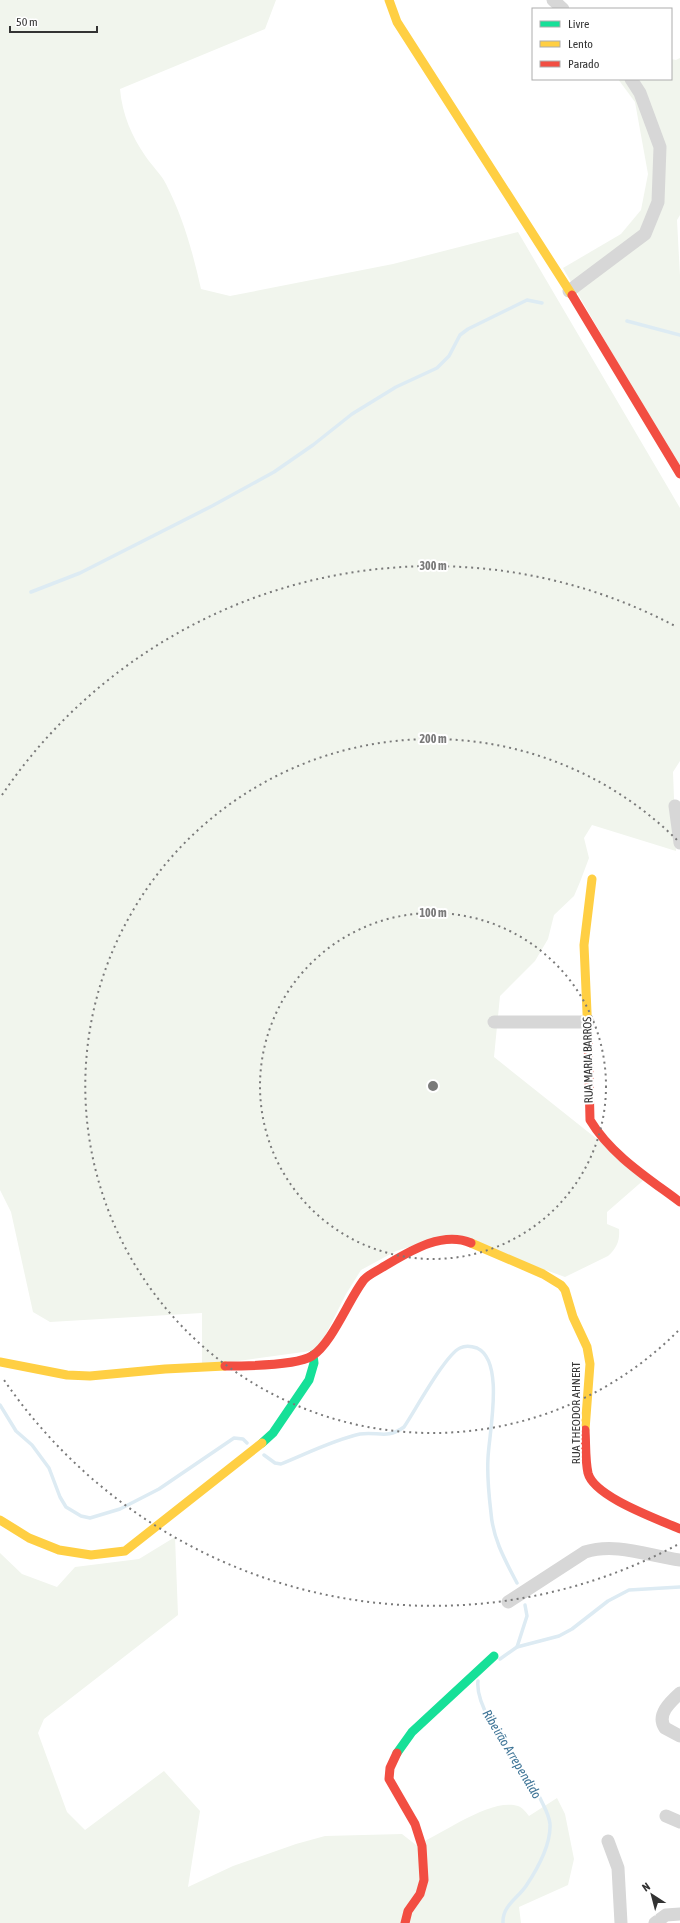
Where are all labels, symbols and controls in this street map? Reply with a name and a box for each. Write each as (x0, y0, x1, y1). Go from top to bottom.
scale bar (10, 8, 97, 34)
legend (532, 8, 672, 80)
text: 50 m (16, 15, 38, 29)
text: Livre (568, 17, 589, 31)
text: Lento (568, 37, 593, 51)
text: Parado (568, 57, 600, 71)
text: 300 m (419, 559, 447, 573)
text: 200 m (419, 732, 447, 746)
text: 100 m (419, 906, 447, 920)
street label: RUA MARIA BARROS (580, 1017, 596, 1103)
centre of rings (426, 1079, 440, 1093)
street label: RUA THEODOR AHNERT (569, 1361, 583, 1464)
water label: Ribeirão Arrependido (479, 1707, 545, 1801)
north arrow (632, 1875, 672, 1915)
text: N (640, 1880, 652, 1894)

